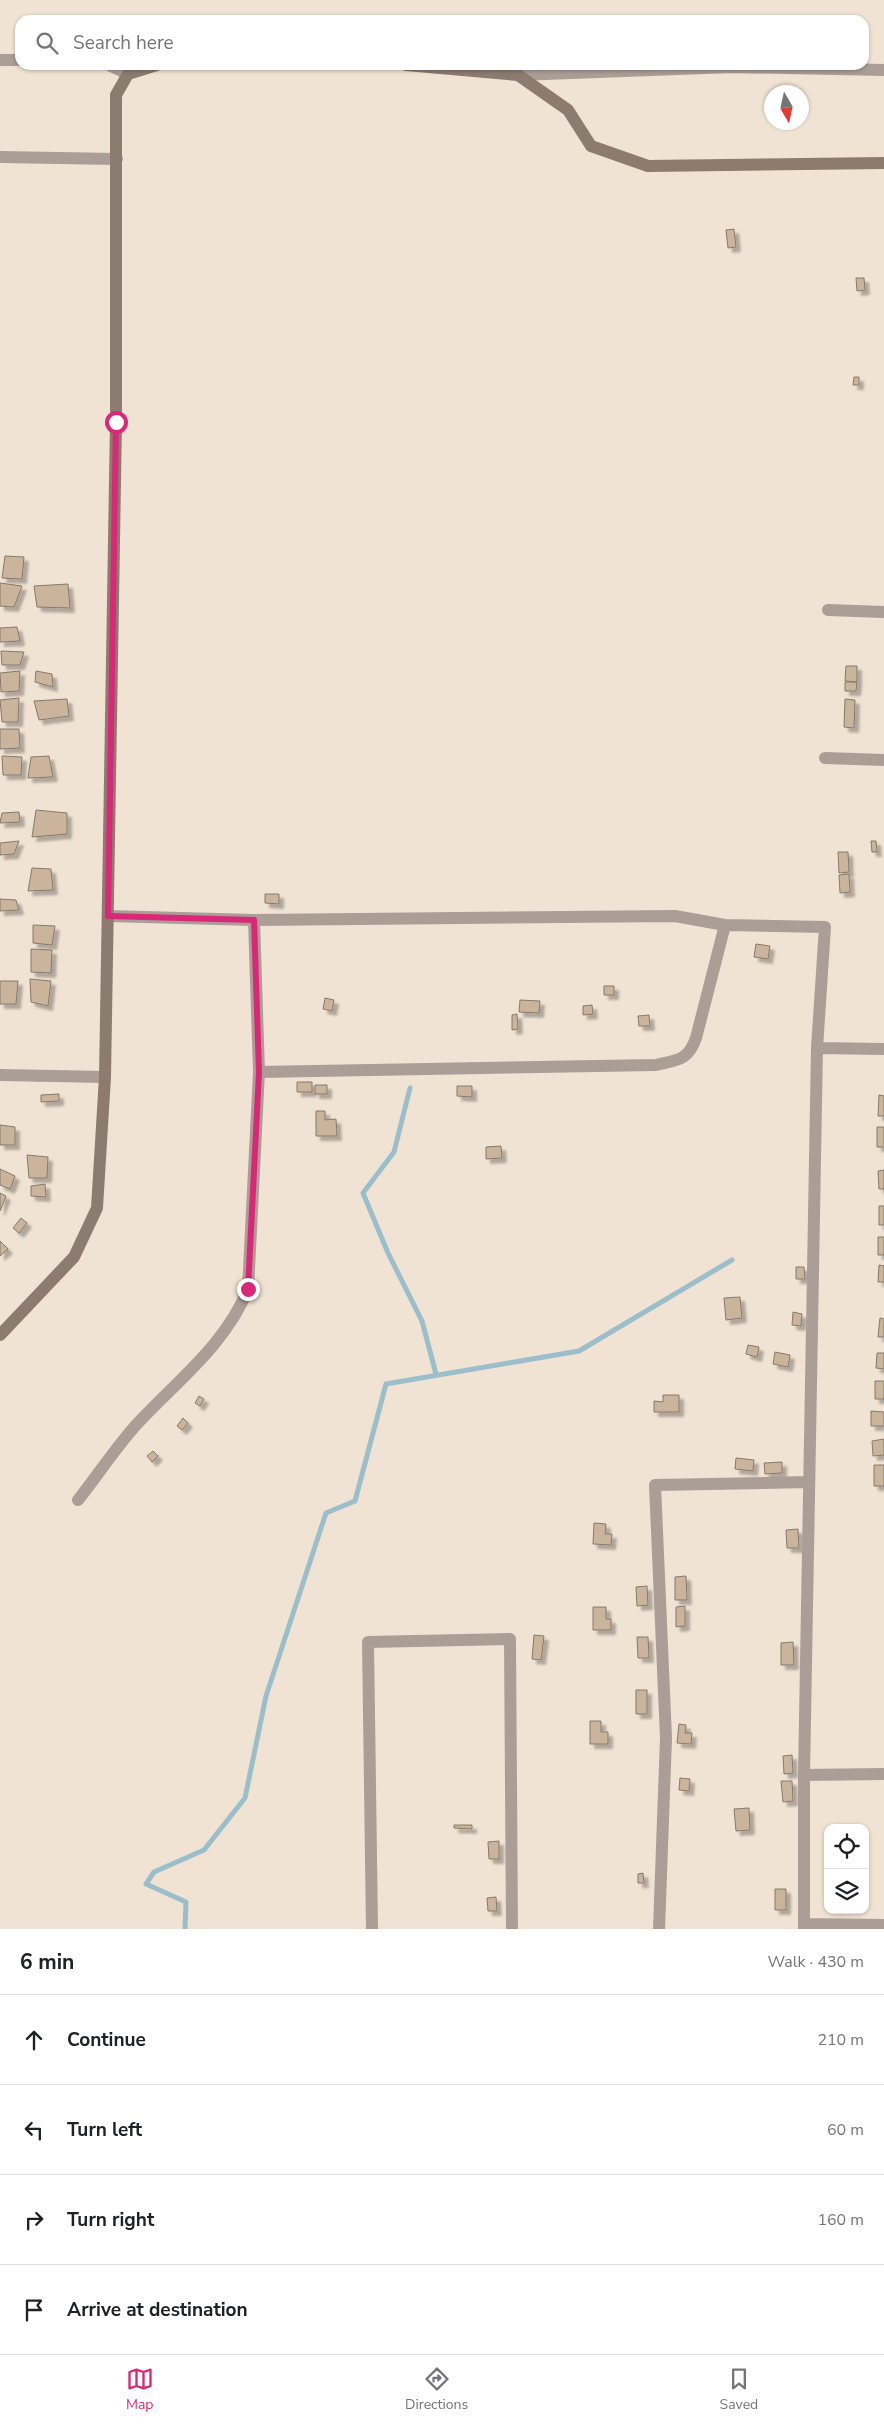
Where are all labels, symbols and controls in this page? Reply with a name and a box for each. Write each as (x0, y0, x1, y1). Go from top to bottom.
search box (15, 15, 869, 70)
icon: search (33, 29, 61, 57)
text: Search here (73, 30, 174, 56)
north arrow (764, 85, 809, 130)
route start (105, 411, 128, 434)
route end (237, 1278, 260, 1301)
map controls (824, 1824, 869, 1914)
button: locate (824, 1824, 869, 1869)
button: layers (824, 1869, 869, 1914)
text: 6 min (20, 1948, 74, 1976)
text: Walk · 430 m (768, 1951, 864, 1973)
icon: ahead (20, 2026, 48, 2054)
text: Continue (67, 2027, 146, 2053)
text: 210 m (817, 2029, 864, 2051)
icon: left (20, 2116, 48, 2144)
text: Turn left (67, 2117, 142, 2143)
text: 60 m (827, 2119, 864, 2141)
icon: right (20, 2206, 48, 2234)
text: Turn right (67, 2207, 154, 2233)
text: 160 m (817, 2209, 864, 2231)
icon: arrive (20, 2296, 48, 2324)
text: Arrive at destination (67, 2297, 248, 2323)
tab: Map (126, 2365, 154, 2414)
tab: Directions (405, 2365, 468, 2414)
tab: Saved (720, 2365, 758, 2414)

